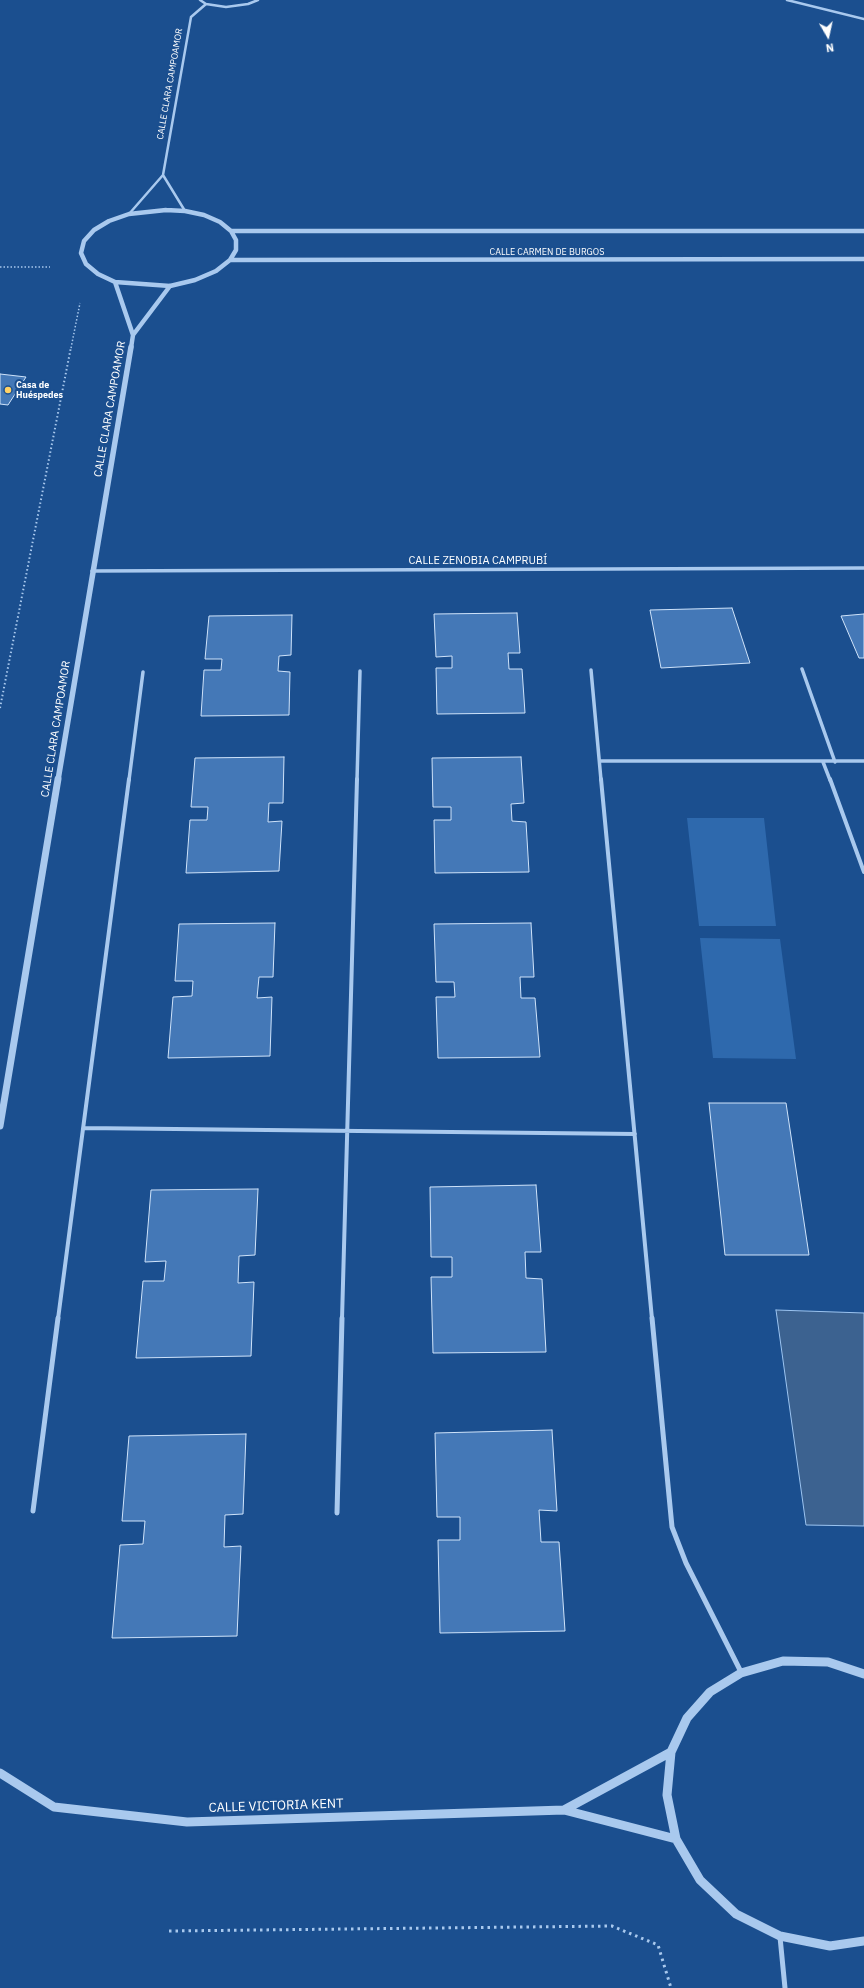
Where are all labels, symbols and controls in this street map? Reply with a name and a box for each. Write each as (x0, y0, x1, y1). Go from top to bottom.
north arrow (808, 16, 848, 56)
street label: CALLE CLARA CAMPOAMOR (155, 27, 185, 141)
text: N (825, 40, 835, 55)
street label: CALLE CARMEN DE BURGOS (490, 247, 604, 257)
street label: CALLE CLARA CAMPOAMOR (92, 340, 128, 478)
place label: Casa de Huéspedes (16, 380, 63, 401)
marker: Casa de Huéspedes (3, 385, 13, 395)
street label: CALLE ZENOBIA CAMPRUBÍ (409, 554, 547, 568)
street label: CALLE CLARA CAMPOAMOR (39, 660, 73, 798)
street label: CALLE VICTORIA KENT (208, 1796, 344, 1816)

